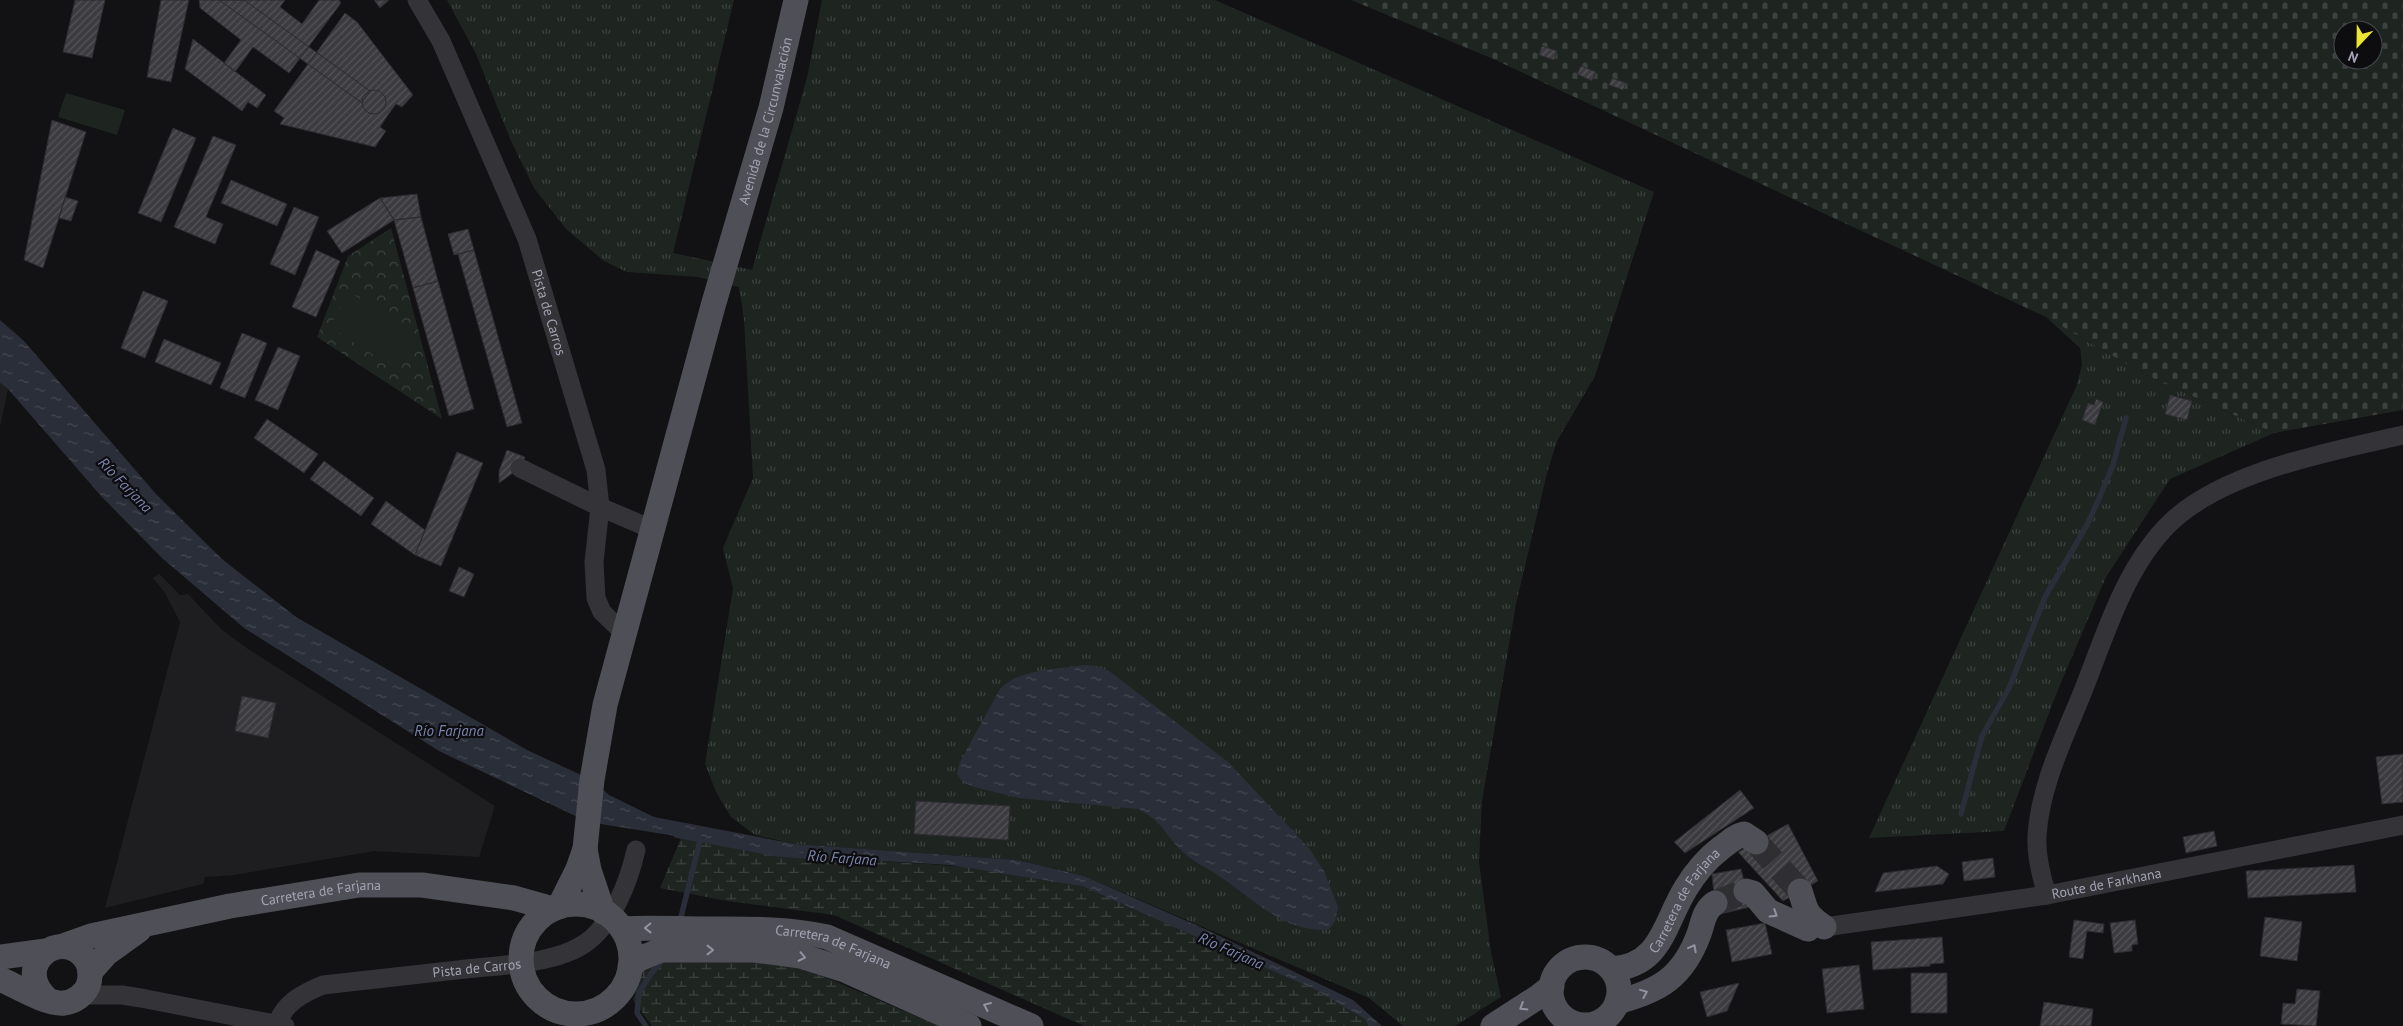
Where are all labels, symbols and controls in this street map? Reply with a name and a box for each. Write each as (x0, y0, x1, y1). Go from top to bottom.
north arrow (2333, 20, 2383, 70)
street label: Avenida de la Circunvalación (734, 35, 796, 207)
text: N (2345, 47, 2361, 67)
street label: Pista de Carros (528, 267, 570, 358)
water label: Río Farjana (94, 453, 157, 517)
water label: Río Farjana (414, 721, 484, 740)
street label: Carretera de Farjana (1644, 844, 1724, 957)
water label: Río Farjana (807, 846, 878, 869)
street label: Route de Farkhana (2050, 864, 2163, 903)
street label: Carretera de Farjana (260, 876, 381, 910)
one-way arrow (1769, 908, 1778, 917)
street label: Carretera de Farjana (775, 921, 894, 973)
one-way arrow (644, 923, 652, 933)
water label: Río Farjana (1196, 928, 1267, 974)
one-way arrow (1687, 944, 1697, 953)
one-way arrow (707, 945, 715, 955)
one-way arrow (797, 951, 806, 962)
street label: Pista de Carros (432, 954, 522, 982)
one-way arrow (1639, 989, 1648, 1000)
one-way arrow (1520, 1001, 1529, 1011)
one-way arrow (983, 1002, 992, 1012)

